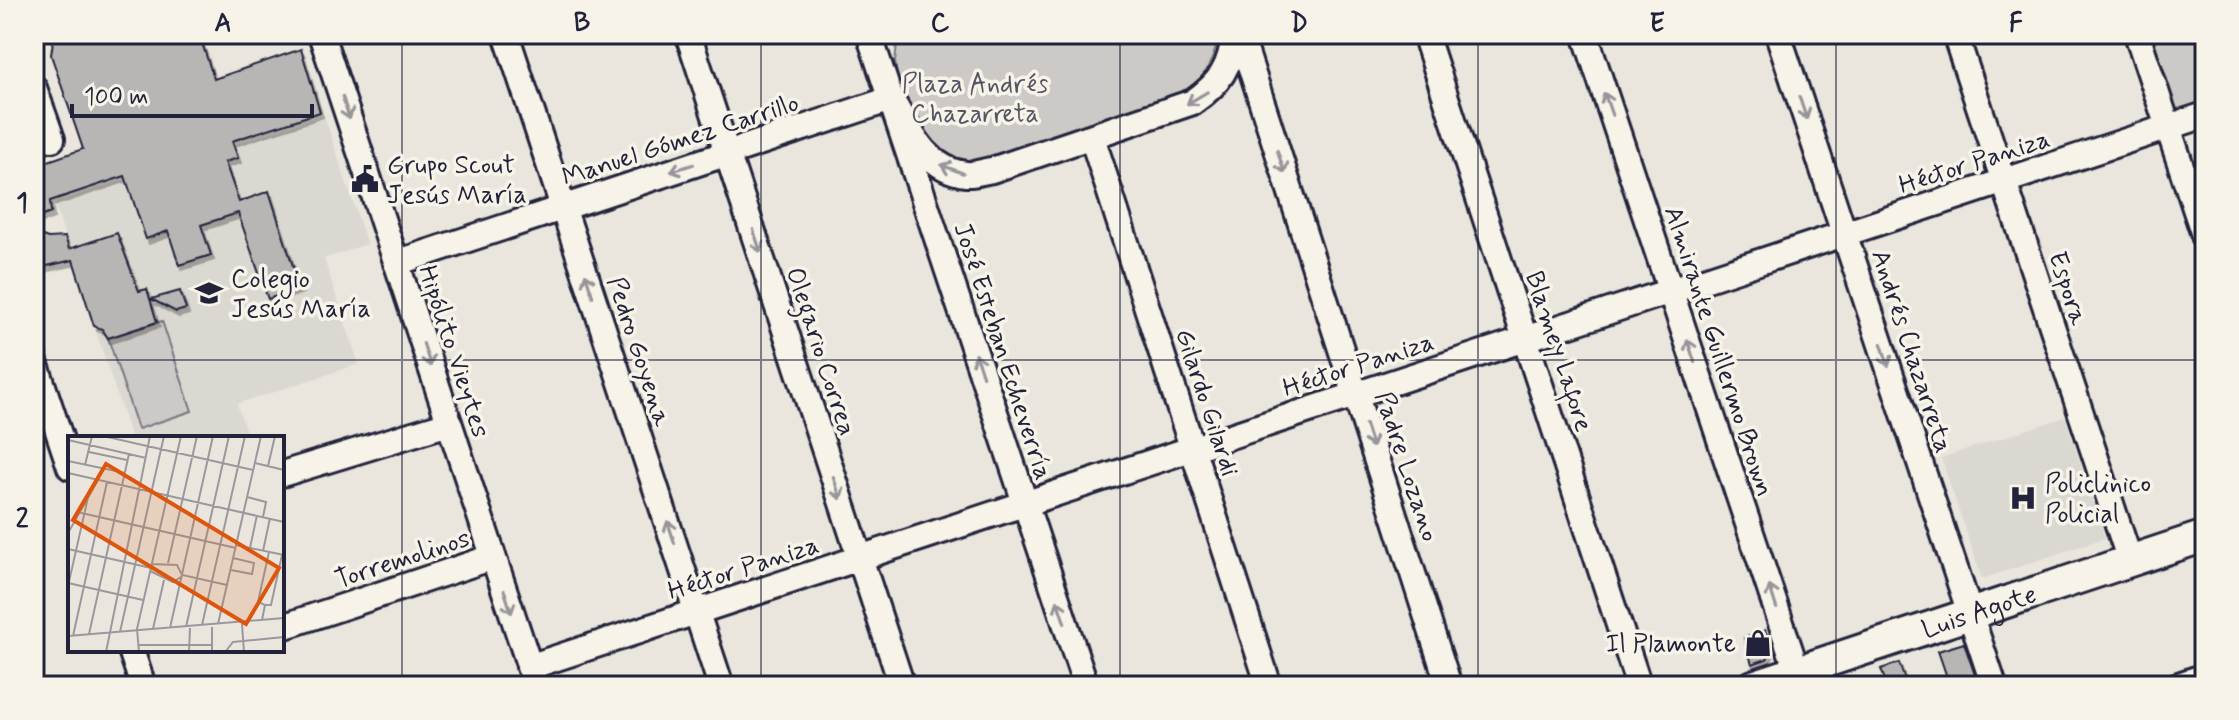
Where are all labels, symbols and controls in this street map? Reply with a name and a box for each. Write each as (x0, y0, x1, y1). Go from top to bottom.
text: A (214, 7, 232, 41)
text: B (574, 7, 590, 41)
text: C (931, 7, 950, 41)
text: D (1290, 7, 1308, 41)
text: E (1649, 7, 1665, 41)
text: F (2009, 7, 2023, 41)
scale bar (72, 68, 312, 118)
park label: Plaza Andrés Chazarreta (902, 68, 1048, 132)
text: 100 m (84, 82, 148, 113)
street label: Manuel Gómez Carrillo (558, 87, 803, 195)
one-way arrow (1187, 90, 1209, 106)
one-way arrow (1600, 92, 1615, 117)
one-way arrow (339, 95, 354, 120)
one-way arrow (1797, 95, 1812, 120)
street label: Héctor Paniza (1895, 122, 2055, 203)
place label: Grupo Scout Jesús María (387, 149, 527, 213)
one-way arrow (1274, 149, 1289, 174)
one-way arrow (940, 160, 965, 175)
one-way arrow (669, 161, 695, 176)
public building icon: Grupo Scout Jesús María (350, 164, 380, 194)
text: 1 (16, 187, 28, 221)
street label: Almirante Guillermo Brown (1655, 202, 1781, 501)
street label: José Esteban Echeverría (944, 219, 1060, 485)
one-way arrow (750, 228, 765, 253)
street label: Andrés Chazarreta (1862, 246, 1960, 458)
street label: Espora (2039, 247, 2095, 330)
street label: Hipólito Vieytes (409, 261, 497, 442)
place label: Colegio Jesús María (231, 263, 371, 327)
street label: Olegario Correa (774, 263, 863, 441)
street label: Blamey Lafore (1514, 267, 1600, 437)
street label: Pedro Goyena (598, 272, 678, 431)
one-way arrow (580, 273, 595, 298)
school or university icon: Colegio Jesús María (194, 278, 224, 308)
street label: Gilardo Gilardi (1166, 324, 1246, 481)
street label: Héctor Paniza (1279, 325, 1439, 406)
one-way arrow (1682, 338, 1697, 363)
one-way arrow (1878, 341, 1893, 367)
one-way arrow (420, 342, 435, 367)
one-way arrow (971, 353, 986, 378)
street label: Padre Lozano (1366, 387, 1446, 546)
one-way arrow (1362, 422, 1377, 448)
inset map (68, 436, 284, 652)
place label: Policlinico Policial (2045, 468, 2151, 532)
one-way arrow (831, 475, 846, 500)
hospital icon: Policlinico Policial (2008, 483, 2038, 513)
text: 2 (16, 503, 29, 537)
one-way arrow (662, 520, 677, 545)
street label: Torremolinos (331, 522, 474, 598)
street label: Héctor Paniza (664, 528, 824, 609)
street label: Luis Agote (1918, 578, 2041, 648)
one-way arrow (1765, 585, 1780, 611)
one-way arrow (502, 589, 516, 614)
one-way arrow (1053, 600, 1068, 625)
place label: Il Plamonte (1606, 628, 1736, 662)
shop icon: Il Plamonte (1743, 628, 1773, 658)

